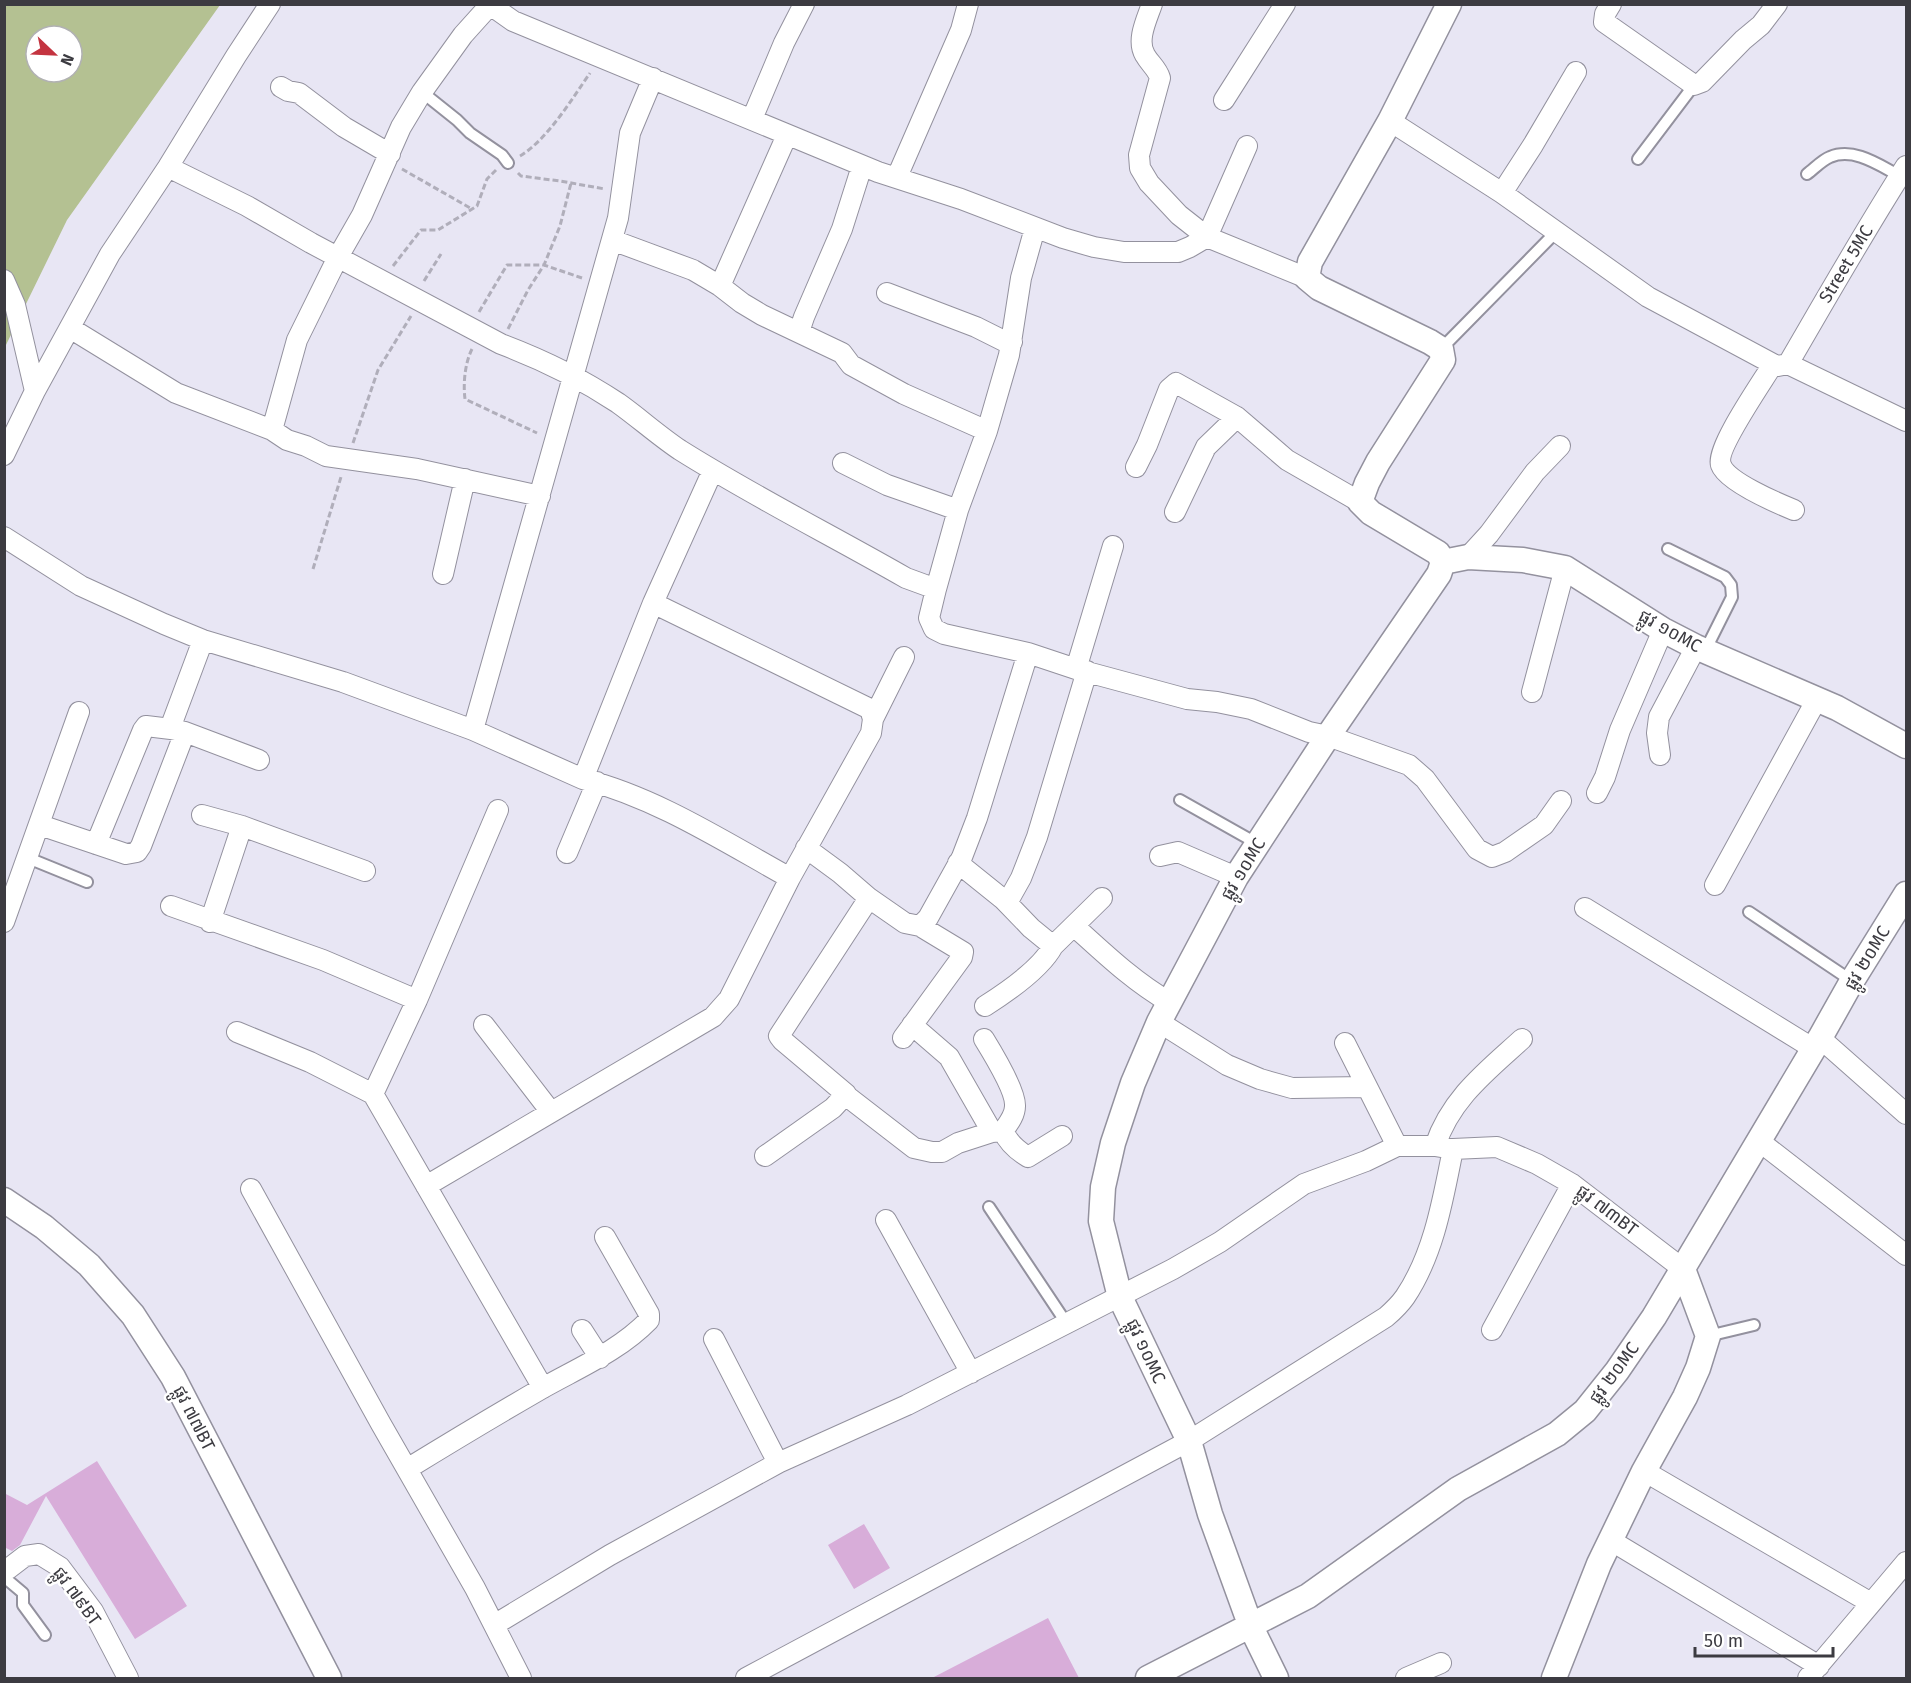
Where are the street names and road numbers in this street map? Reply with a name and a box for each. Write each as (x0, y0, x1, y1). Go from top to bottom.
street label: Street 5MC (1814, 221, 1878, 307)
street label: ផ្លូវ ១០MC (1632, 605, 1705, 662)
street label: ផ្លូវ ១០MC (1216, 834, 1275, 907)
street label: ផ្លូវ ២០MC (1839, 922, 1899, 997)
street label: ផ្លូវ ៧៣BT (1569, 1180, 1643, 1245)
street label: ផ្លូវ ១០MC (1117, 1315, 1171, 1389)
street label: ផ្លូវ ២០MC (1584, 1338, 1648, 1411)
street label: ផ្លូវ ៧៧BT (164, 1382, 220, 1457)
street label: ផ្លូវ ៧៩BT (44, 1562, 106, 1633)

